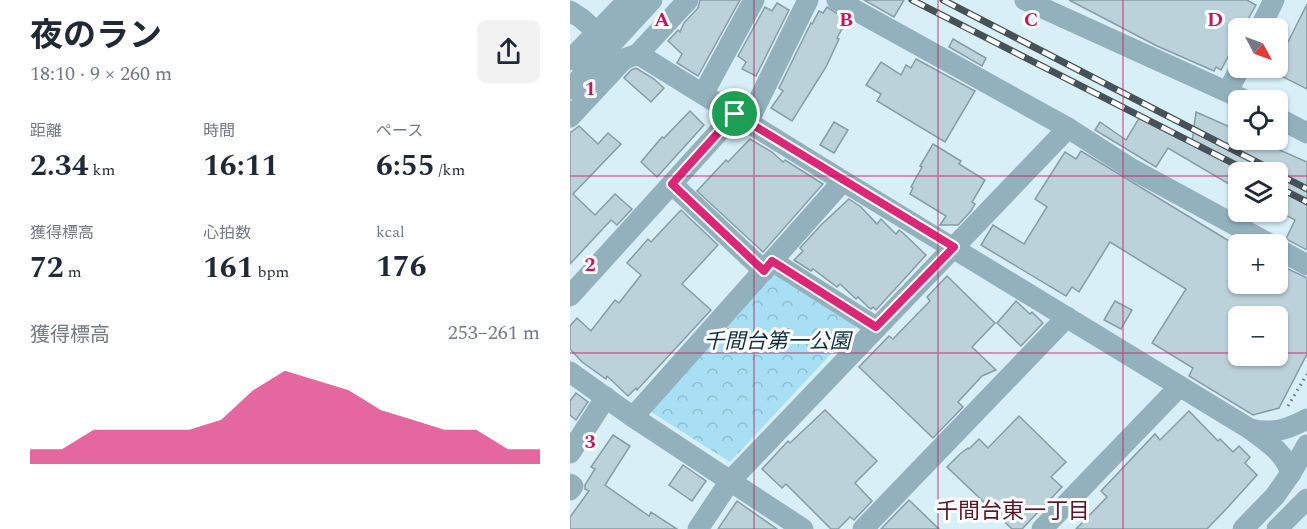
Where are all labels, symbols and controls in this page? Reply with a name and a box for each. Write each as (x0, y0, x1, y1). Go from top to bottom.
text: A (654, 5, 670, 35)
text: B (839, 5, 853, 35)
text: C (1024, 5, 1038, 35)
text: D (1207, 5, 1223, 35)
text: 夜のラン (30, 11, 162, 61)
north arrow (1228, 18, 1288, 78)
map controls (1228, 18, 1288, 366)
button: share (477, 20, 540, 83)
text: 18:10 · 9 × 260 m (30, 59, 172, 89)
text: 1 (584, 74, 596, 104)
pin (709, 88, 760, 139)
button: locate (1228, 90, 1288, 150)
icon: arrive (718, 97, 751, 130)
text: 距離 (30, 119, 62, 143)
text: 時間 (203, 119, 235, 143)
text: ペース (376, 119, 423, 143)
text: 2.34 (30, 143, 89, 189)
text: 16:11 (203, 143, 278, 189)
text: 6:55 (376, 143, 435, 189)
text: km (89, 158, 115, 182)
text: /km (435, 158, 465, 182)
button: layers (1228, 162, 1288, 222)
text: kcal (376, 220, 405, 244)
text: 獲得標高 (30, 221, 94, 245)
text: 心拍数 (203, 221, 251, 245)
button: + (1228, 234, 1288, 294)
text: 176 (376, 244, 427, 290)
text: 72 (30, 245, 64, 291)
text: 161 (203, 245, 254, 291)
text: 2 (584, 250, 596, 280)
text: m (64, 260, 81, 284)
text: bpm (254, 260, 289, 284)
button: − (1228, 306, 1288, 366)
text: 253–261 m (448, 318, 540, 348)
text: 獲得標高 (30, 320, 110, 350)
park label: 千間台第一公園 (704, 326, 853, 358)
text: 3 (584, 427, 596, 457)
district label: 千間台東一丁目 (936, 495, 1090, 528)

